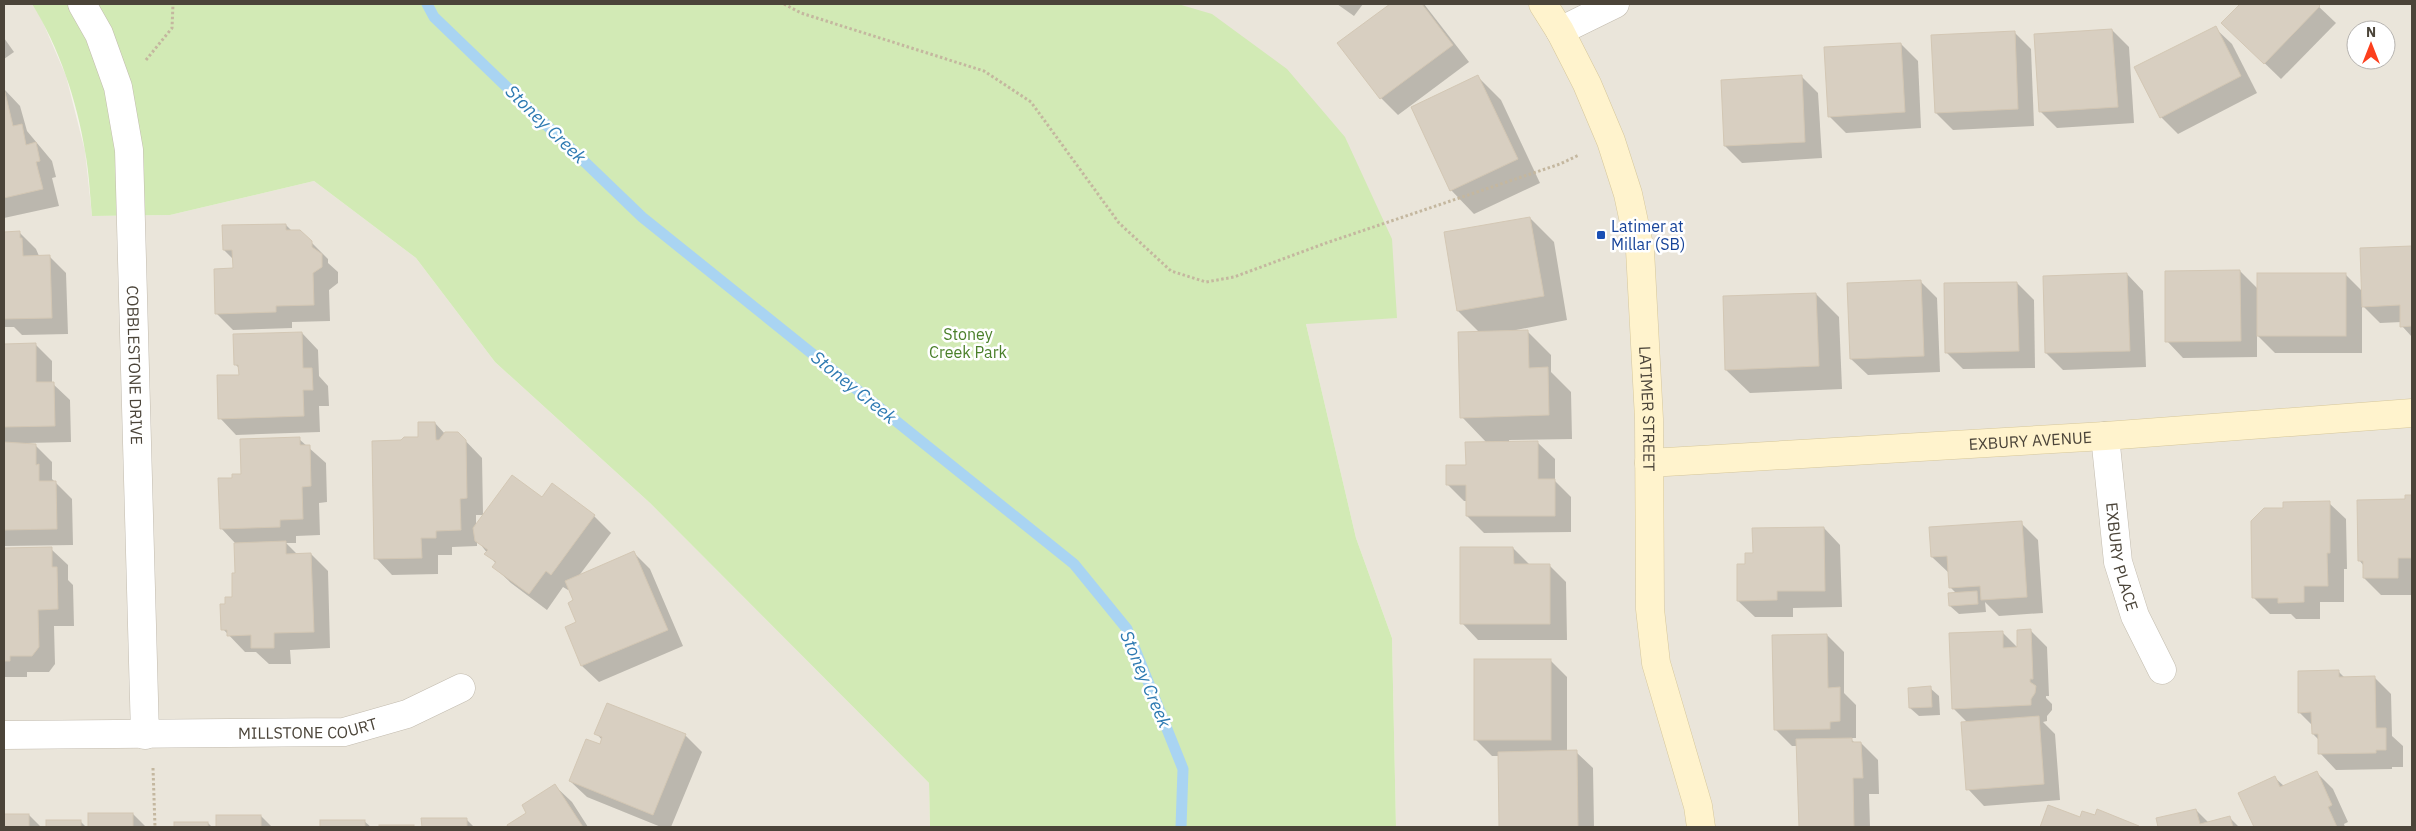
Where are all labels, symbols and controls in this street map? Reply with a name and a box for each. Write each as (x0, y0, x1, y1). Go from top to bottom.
north arrow (2346, 20, 2396, 70)
text: N (2366, 23, 2376, 41)
water label: Stoney Creek (501, 80, 592, 169)
place label: Latimer at Millar (SB) (1611, 216, 1685, 254)
marker: Latimer at Millar (SB) (1595, 229, 1607, 241)
street label: COBBLESTONE DRIVE (123, 285, 147, 445)
park label: Stoney Creek Park (929, 324, 1008, 362)
street label: LATIMER STREET (1635, 345, 1659, 471)
water label: Stoney Creek (807, 346, 902, 429)
street label: EXBURY AVENUE (1968, 427, 2093, 454)
street label: EXBURY PLACE (2102, 501, 2143, 613)
water label: Stoney Creek (1115, 627, 1177, 732)
street label: MILLSTONE COURT (238, 713, 379, 743)

